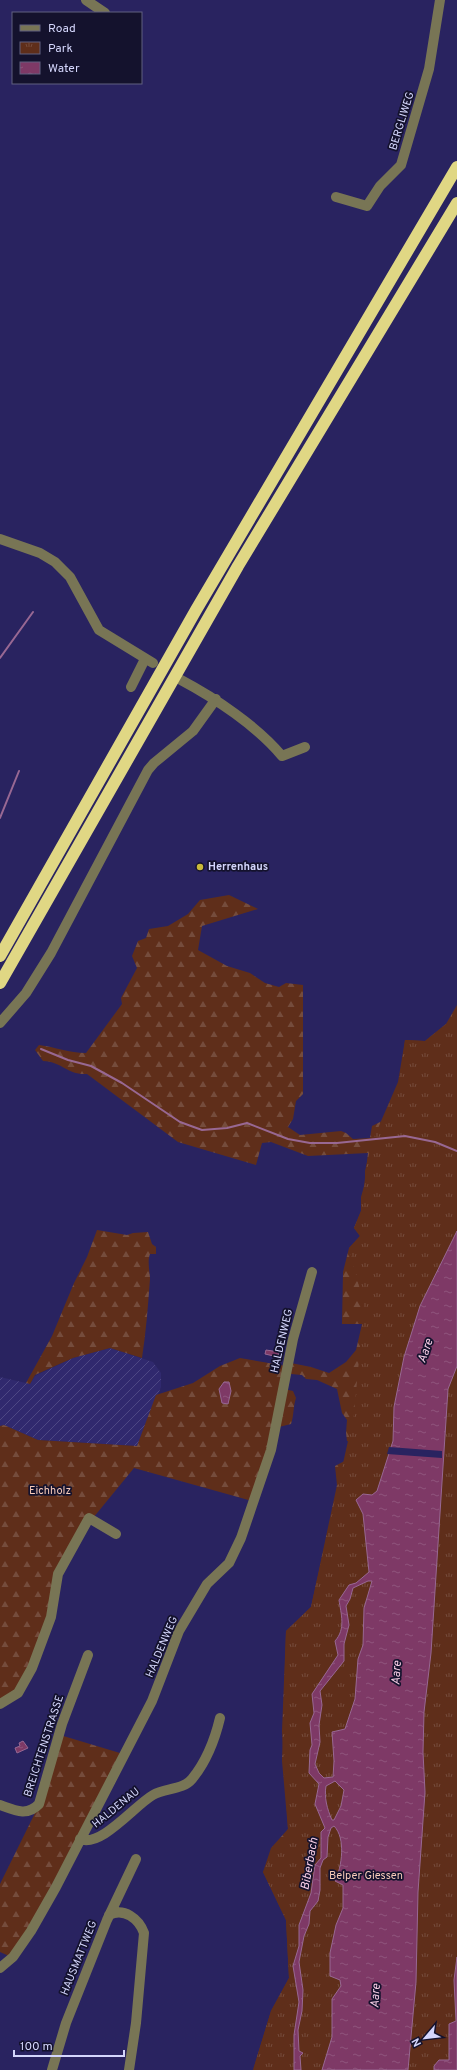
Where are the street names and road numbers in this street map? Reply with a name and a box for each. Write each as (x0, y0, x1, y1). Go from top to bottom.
street label: BERGLIWEG (386, 90, 418, 152)
street label: HALDENWEG (268, 1308, 296, 1374)
street label: HALDENWEG (143, 1614, 181, 1680)
street label: BREICHTENSTRASSE (21, 1693, 67, 1799)
street label: HALDENAU (89, 1785, 143, 1831)
street label: HAUSMATTWEG (58, 1919, 100, 1997)

